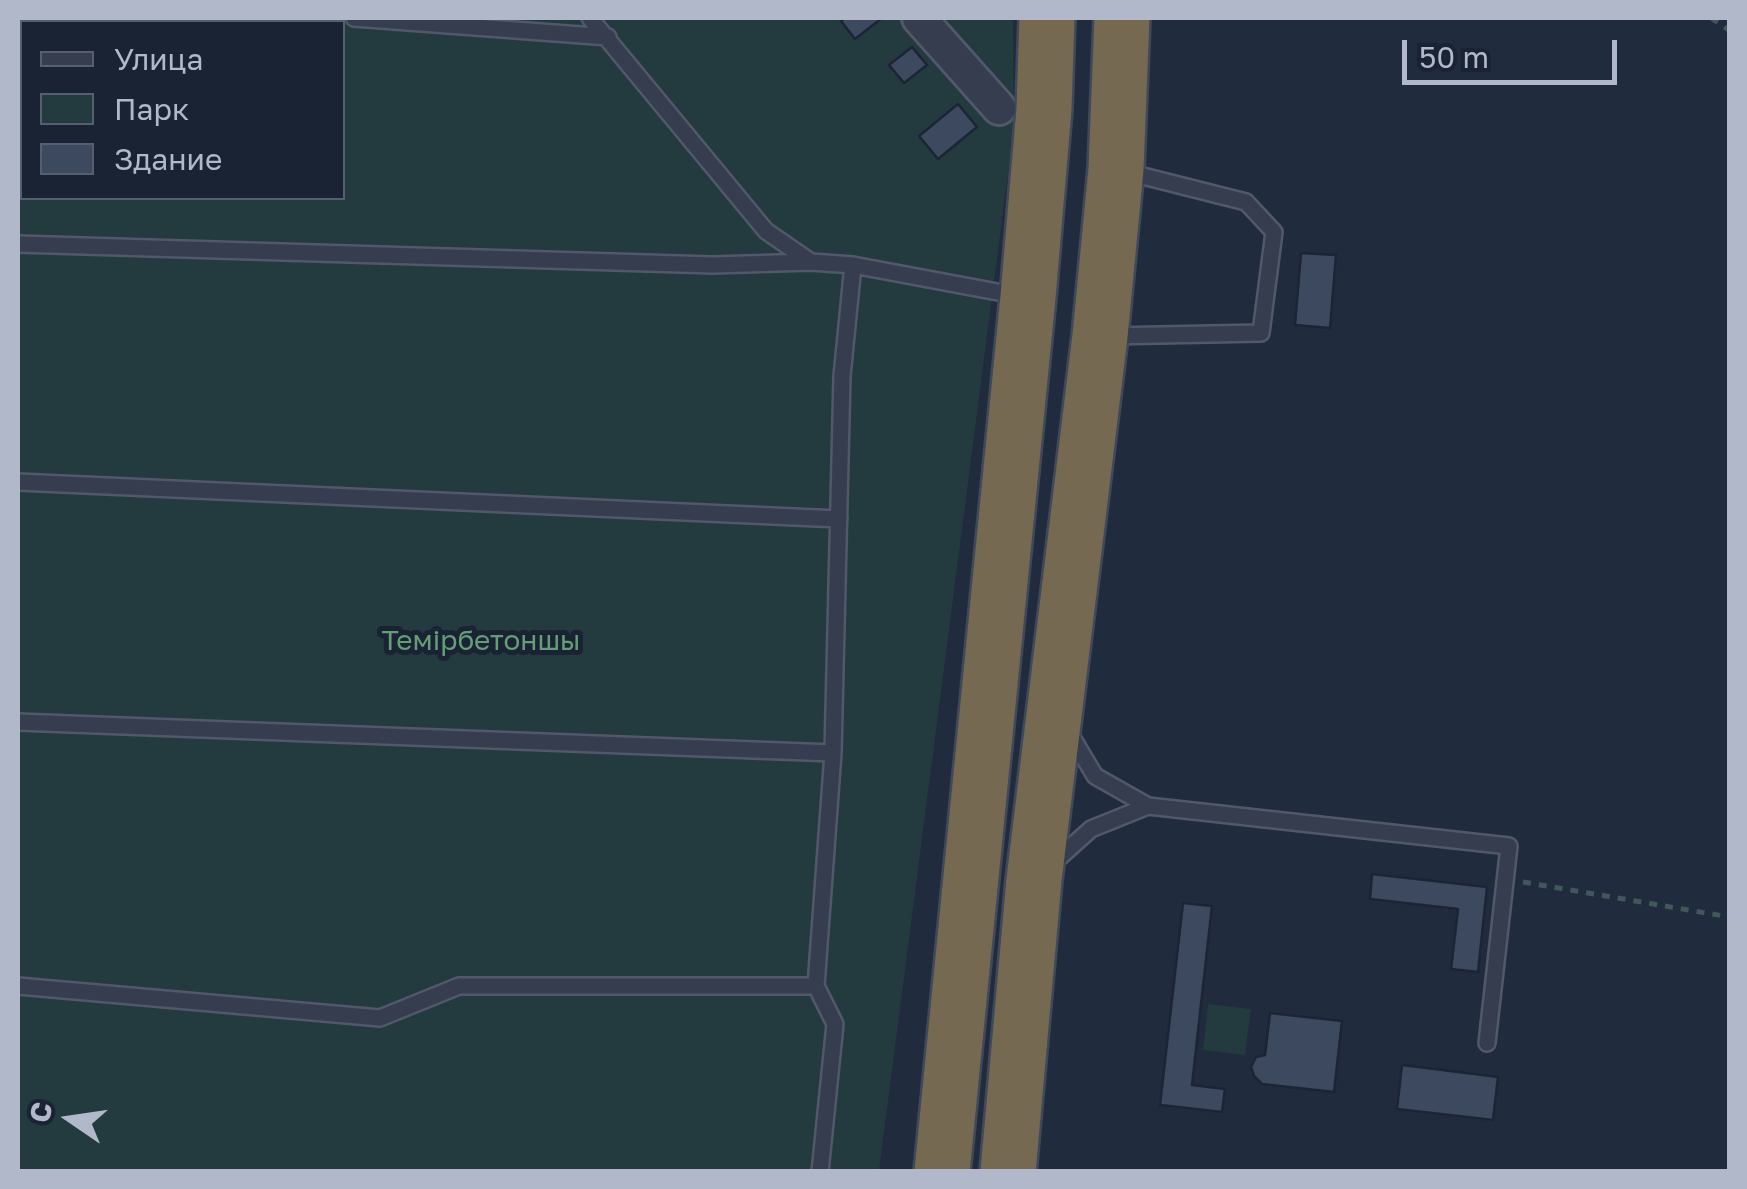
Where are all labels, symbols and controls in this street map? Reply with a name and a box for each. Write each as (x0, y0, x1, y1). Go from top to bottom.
legend (20, 20, 345, 200)
scale bar (1407, 20, 1622, 82)
text: 50 m (1419, 39, 1489, 75)
text: Улица (114, 41, 203, 77)
text: Парк (114, 91, 189, 127)
text: Здание (114, 141, 222, 177)
park label: Темірбетоншы (381, 624, 581, 658)
north arrow (20, 1069, 120, 1169)
text: С (22, 1099, 59, 1126)

